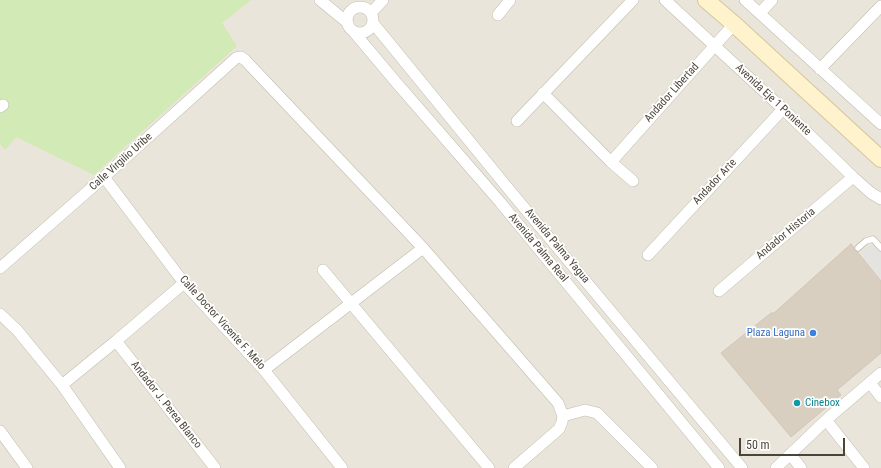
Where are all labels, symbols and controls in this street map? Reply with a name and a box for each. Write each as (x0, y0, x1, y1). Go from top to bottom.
street label: Andador Libertad (642, 61, 702, 125)
street label: Avenida Eje 1 Poniente (732, 61, 814, 139)
street label: Calle Virgilio Uribe (87, 130, 155, 194)
street label: Andador Arte (691, 156, 739, 208)
street label: Andador Historia (754, 205, 818, 263)
street label: Avenida Palma Yagua (522, 206, 592, 286)
street label: Avenida Palma Real (505, 211, 571, 285)
street label: Calle Doctor Vicente F. Melo (176, 273, 268, 373)
place label: Plaza Laguna (747, 326, 805, 340)
marker: Plaza Laguna (808, 328, 818, 338)
street label: Andador J. Perea Blanco (128, 359, 204, 451)
place label: Cinebox (805, 396, 840, 410)
marker: Cinebox (792, 398, 802, 408)
scale bar (741, 430, 847, 456)
text: 50 m (746, 438, 770, 452)

